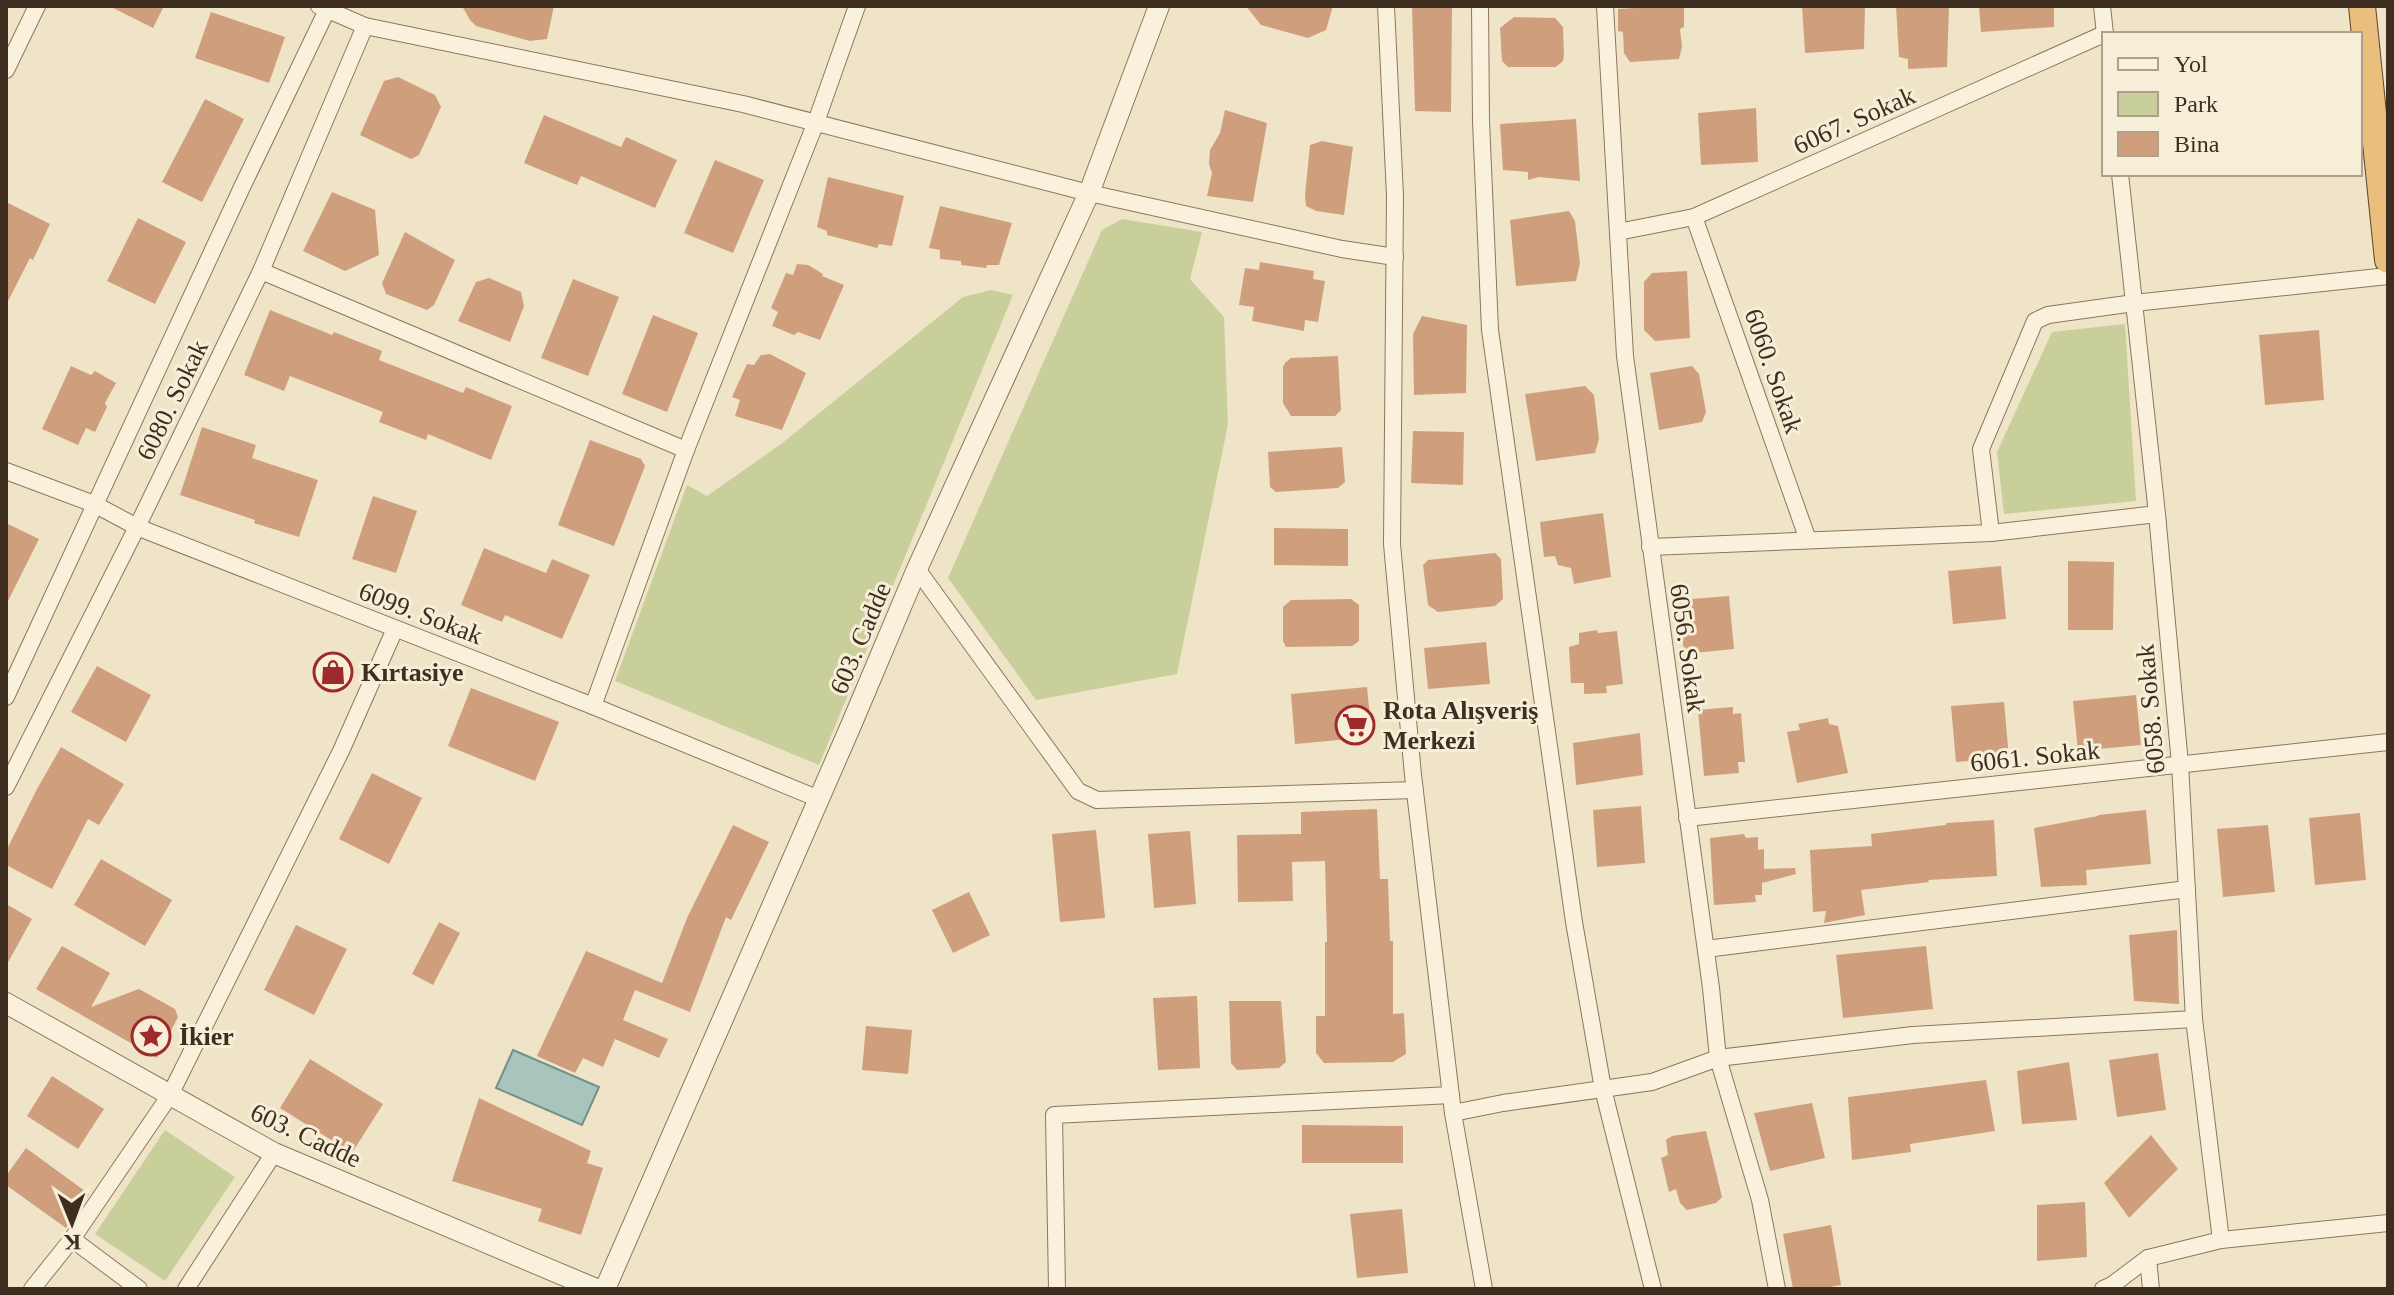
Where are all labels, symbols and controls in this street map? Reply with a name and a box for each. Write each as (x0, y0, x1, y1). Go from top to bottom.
legend (2102, 32, 2362, 176)
text: Yol (2174, 51, 2208, 77)
street label: 6067. Sokak (1789, 81, 1919, 160)
text: Park (2174, 91, 2218, 117)
text: Bina (2174, 131, 2220, 157)
street label: 6060. Sokak (1739, 305, 1808, 437)
street label: 6080. Sokak (131, 335, 214, 465)
street label: 6099. Sokak (355, 577, 487, 650)
street label: 603. Cadde (824, 578, 897, 698)
street label: 6056. Sokak (1664, 582, 1711, 714)
street label: 6058. Sokak (2130, 643, 2171, 775)
shop icon: Kırtasiye (312, 651, 354, 693)
place label: Kırtasiye (361, 658, 464, 687)
place label: Rota Alışveriş Merkezi (1383, 696, 1538, 755)
supermarket icon: Rota Alışveriş Merkezi (1334, 704, 1376, 746)
street label: 6061. Sokak (1969, 735, 2101, 778)
place icon: İkier (130, 1015, 172, 1057)
place label: İkier (179, 1022, 234, 1051)
street label: 603. Cadde (246, 1097, 366, 1174)
north arrow (32, 1183, 112, 1263)
text: K (64, 1230, 81, 1255)

